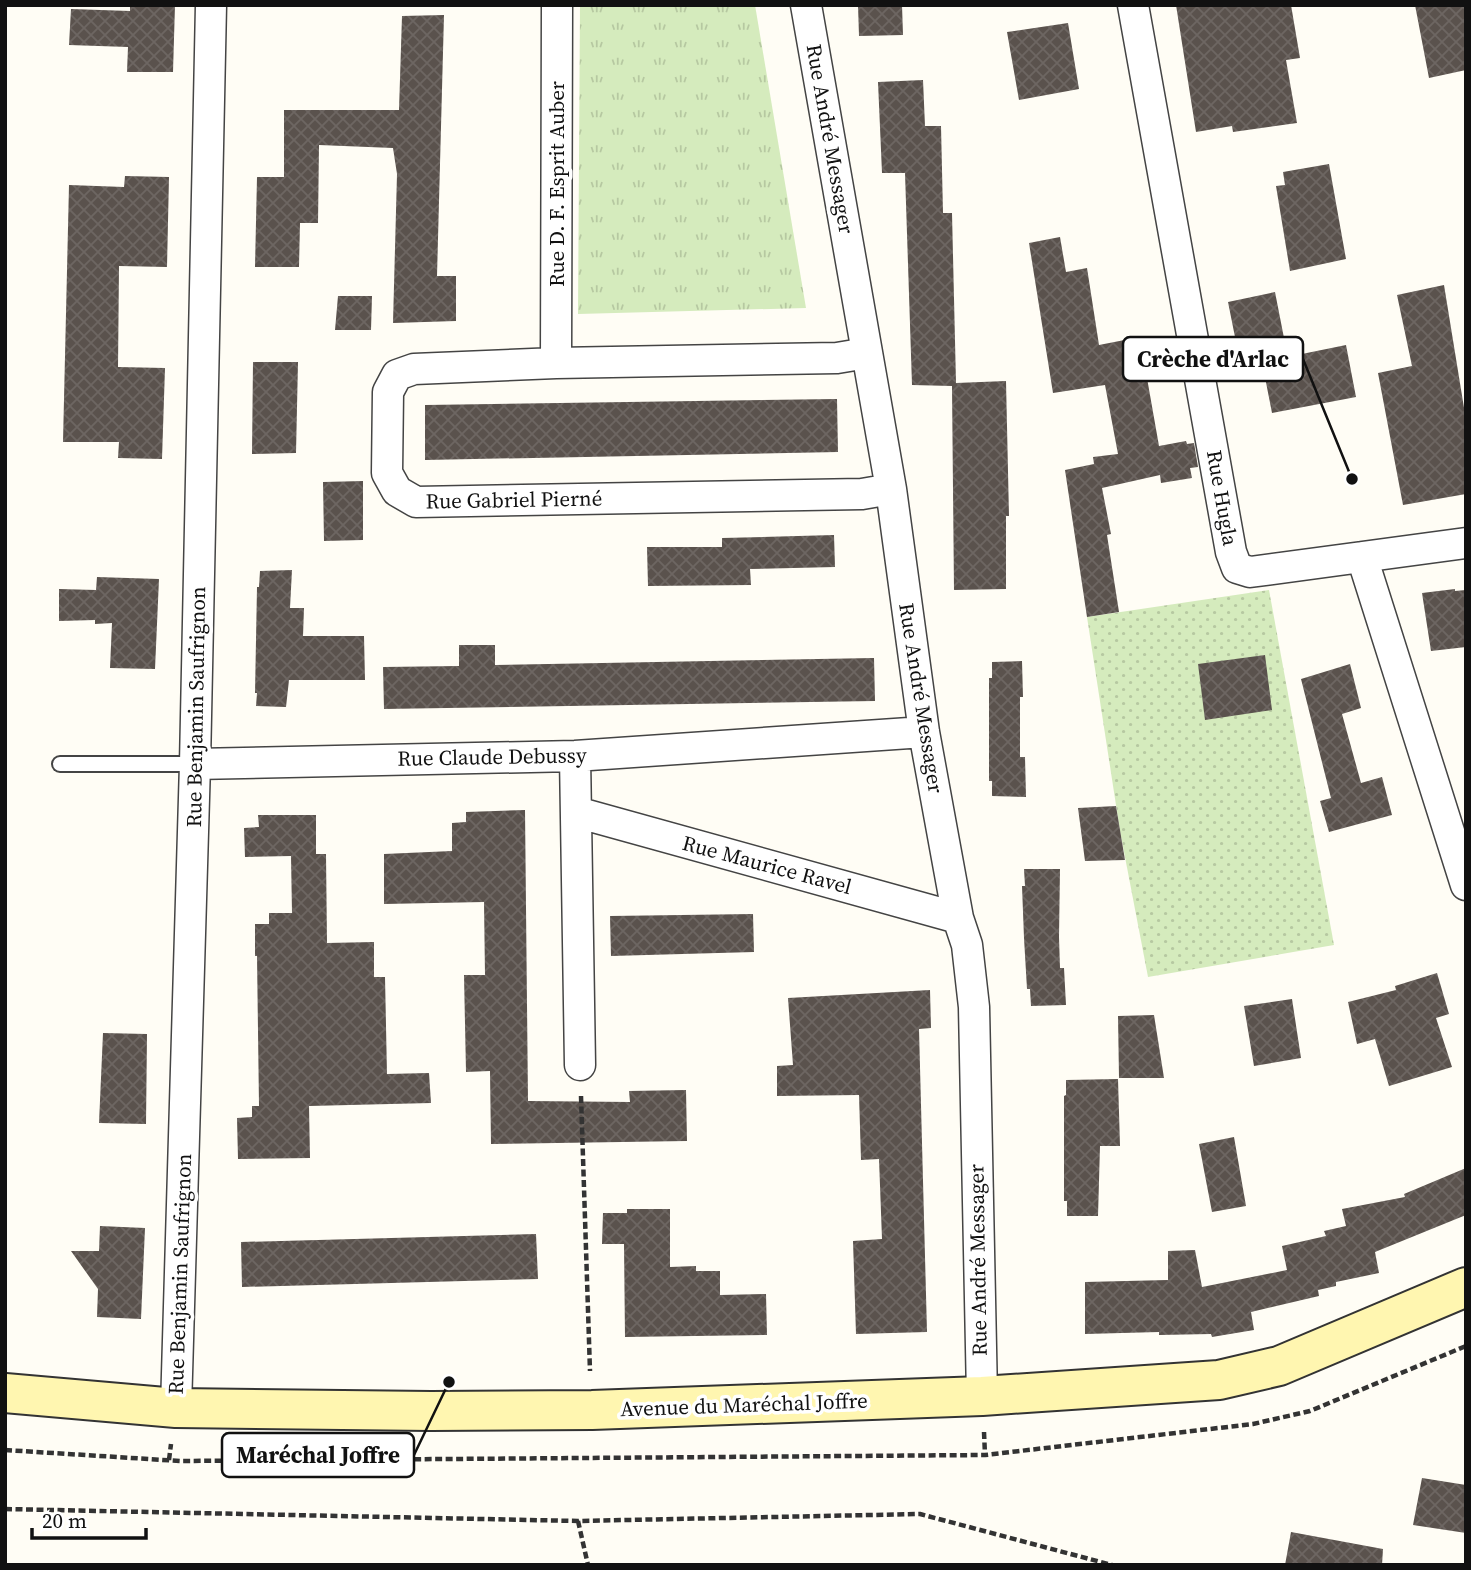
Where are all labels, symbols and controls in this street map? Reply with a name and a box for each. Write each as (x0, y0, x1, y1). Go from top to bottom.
street label: Rue André Messager (800, 42, 861, 236)
street label: Rue D. F. Esprit Auber (542, 81, 571, 287)
callout: Crèche d'Arlac (1123, 337, 1303, 381)
text: Crèche d'Arlac (1137, 343, 1289, 375)
street label: Rue Hugla (1200, 448, 1245, 548)
street label: Rue Gabriel Pierné (425, 483, 603, 516)
street label: Rue Benjamin Saufrignon (179, 586, 212, 828)
street label: Rue André Messager (892, 601, 951, 795)
street label: Rue Claude Debussy (397, 740, 587, 773)
street label: Rue Maurice Ravel (679, 828, 855, 901)
street label: Rue Benjamin Saufrignon (161, 1153, 198, 1395)
street label: Rue André Messager (961, 1164, 994, 1356)
street label: Avenue du Maréchal Joffre (620, 1386, 868, 1423)
callout: Maréchal Joffre (222, 1433, 414, 1477)
text: Maréchal Joffre (236, 1439, 400, 1471)
scale bar (32, 1496, 145, 1540)
text: 20 m (42, 1506, 87, 1535)

